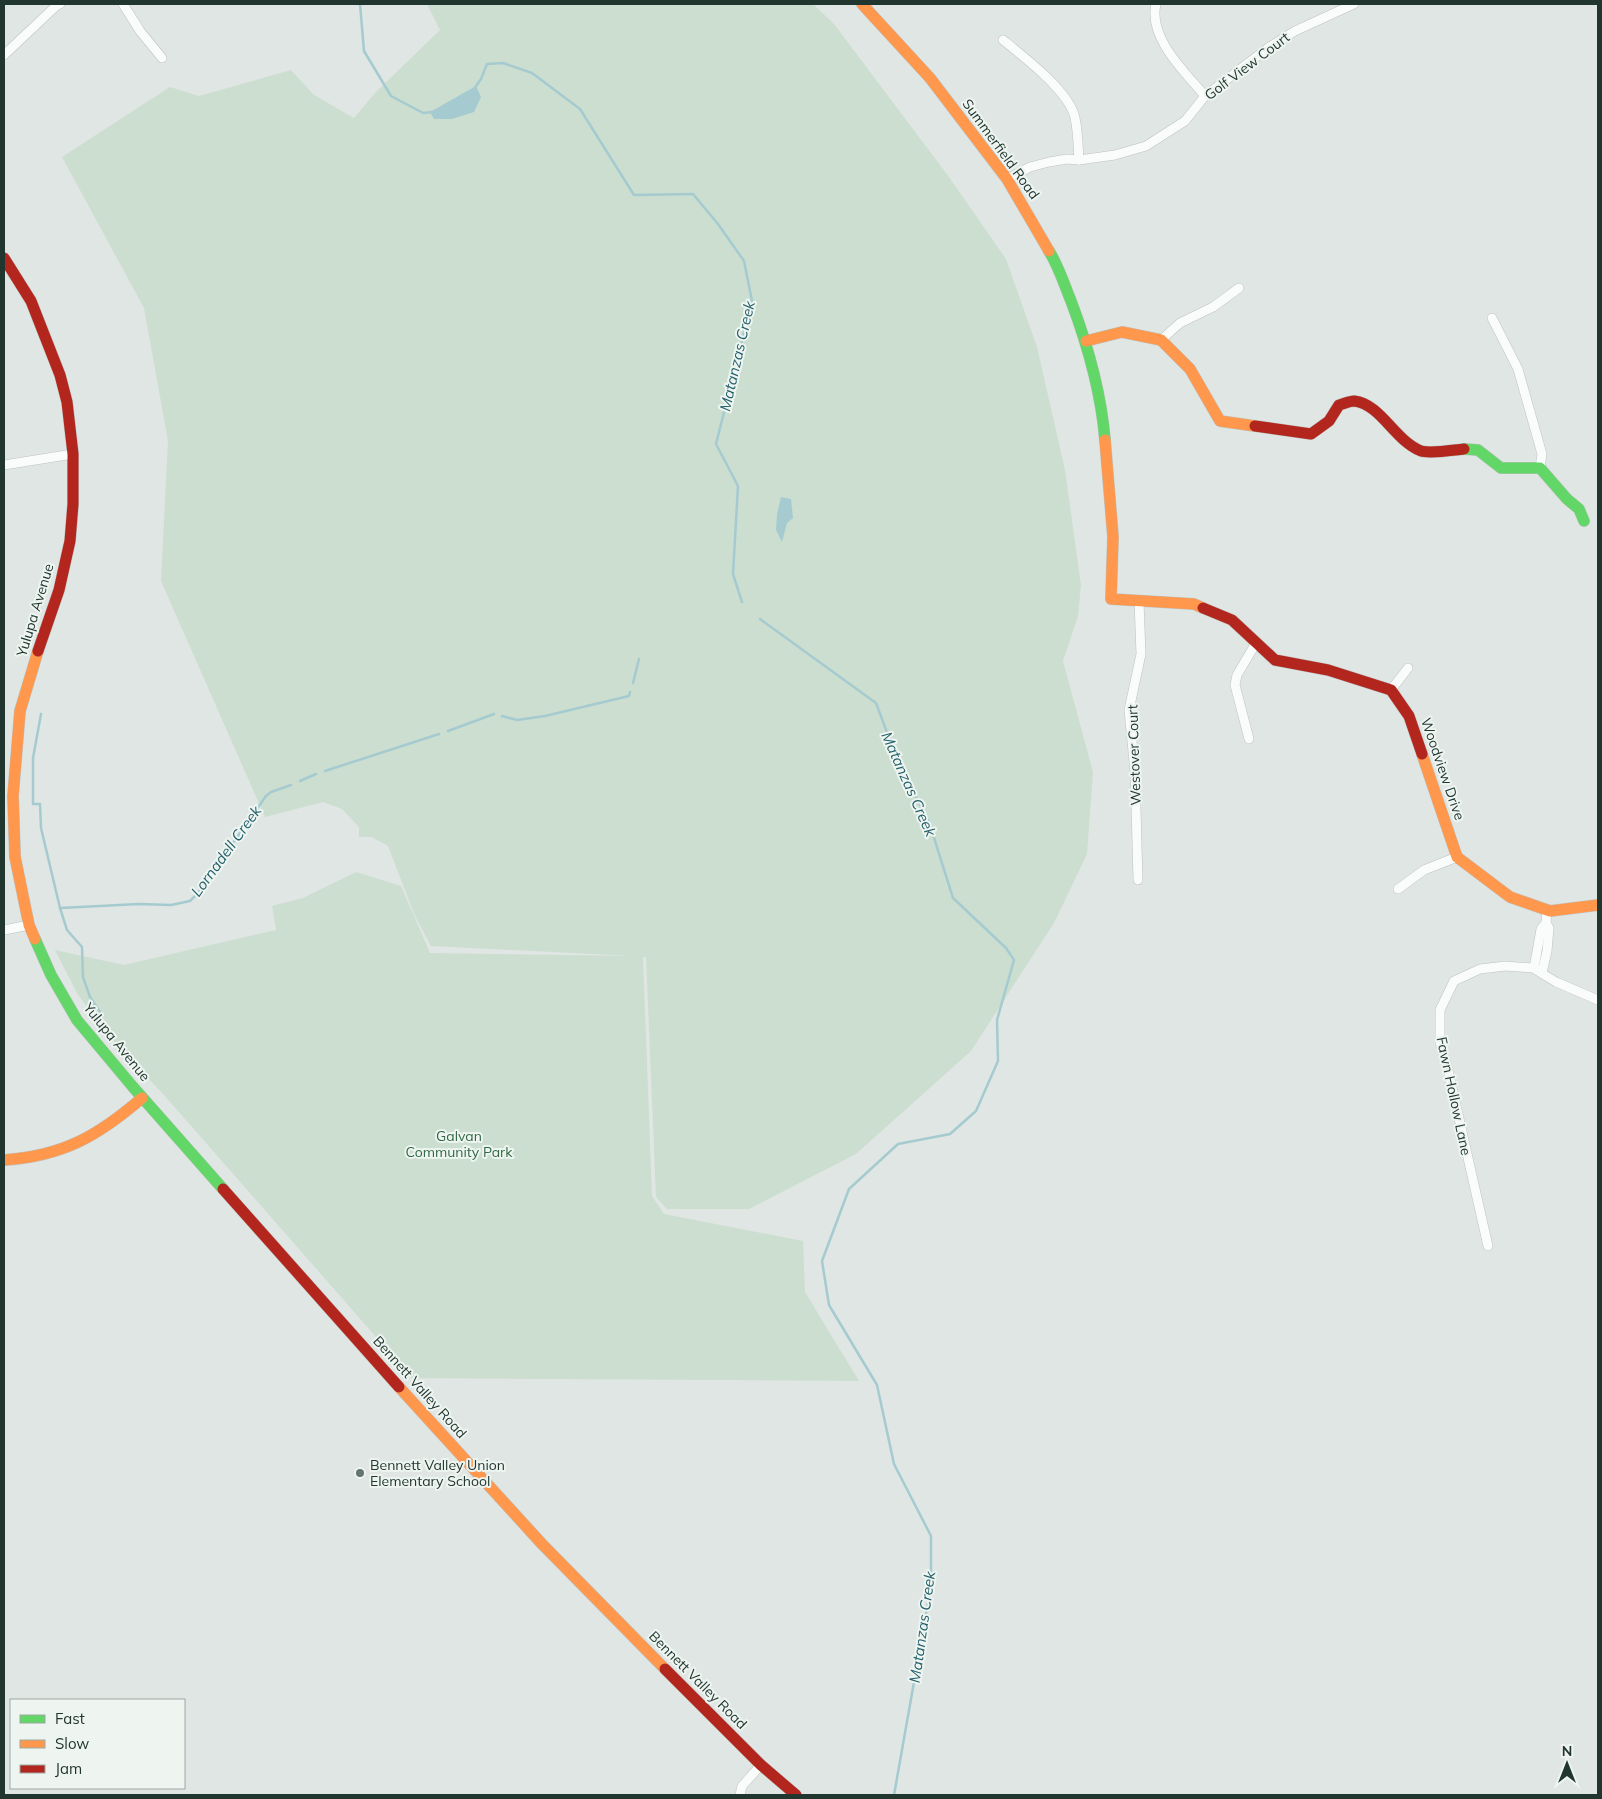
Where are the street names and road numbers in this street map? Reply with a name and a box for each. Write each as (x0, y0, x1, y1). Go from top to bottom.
street label: Golf View Court (1201, 28, 1293, 104)
street label: Summerfield Road (959, 95, 1043, 203)
street label: Yulupa Avenue (12, 561, 58, 660)
street label: Westover Court (1123, 704, 1145, 806)
street label: Woodview Drive (1417, 715, 1469, 823)
street label: Yulupa Avenue (79, 998, 154, 1085)
street label: Fawn Hollow Lane (1433, 1035, 1475, 1157)
street label: Bennett Valley Road (369, 1332, 471, 1442)
street label: Bennett Valley Road (645, 1627, 751, 1733)

